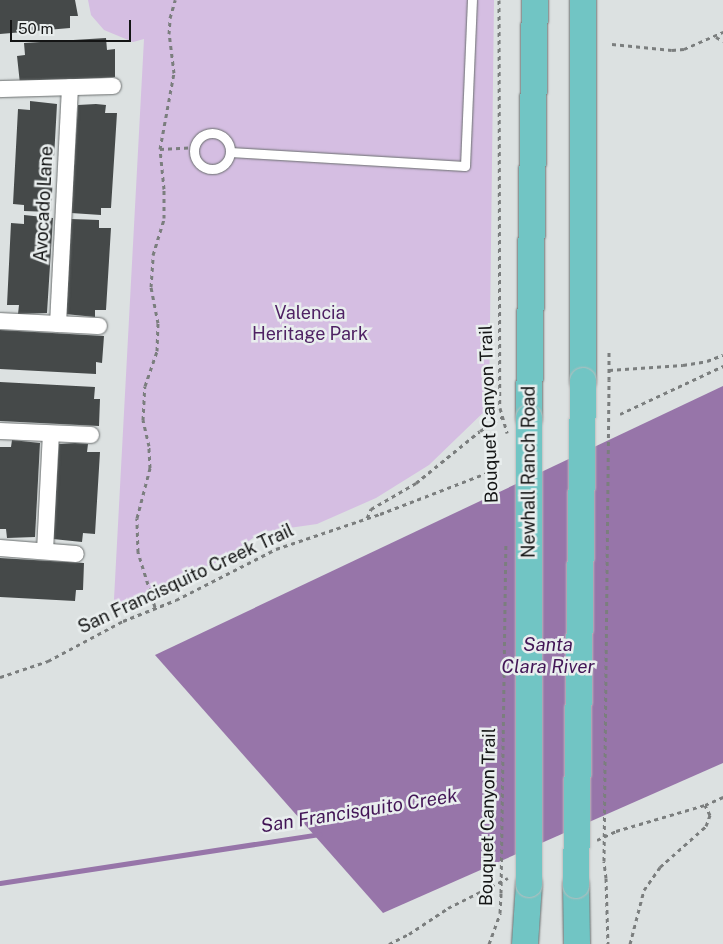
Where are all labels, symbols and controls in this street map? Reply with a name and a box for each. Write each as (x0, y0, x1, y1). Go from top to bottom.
scale bar (12, 10, 134, 42)
text: 50 m (18, 20, 53, 37)
street label: Avocado Lane (30, 145, 58, 263)
park label: Valencia Heritage Park (252, 303, 368, 346)
street label: Bouquet Canyon Trail (475, 324, 503, 504)
street label: Newhall Ranch Road (518, 386, 540, 558)
street label: San Francisquito Creek Trail (75, 519, 297, 639)
water label: Santa Clara River (501, 634, 595, 678)
street label: Bouquet Canyon Trail (476, 728, 500, 906)
water label: San Francisquito Creek (259, 784, 459, 838)

